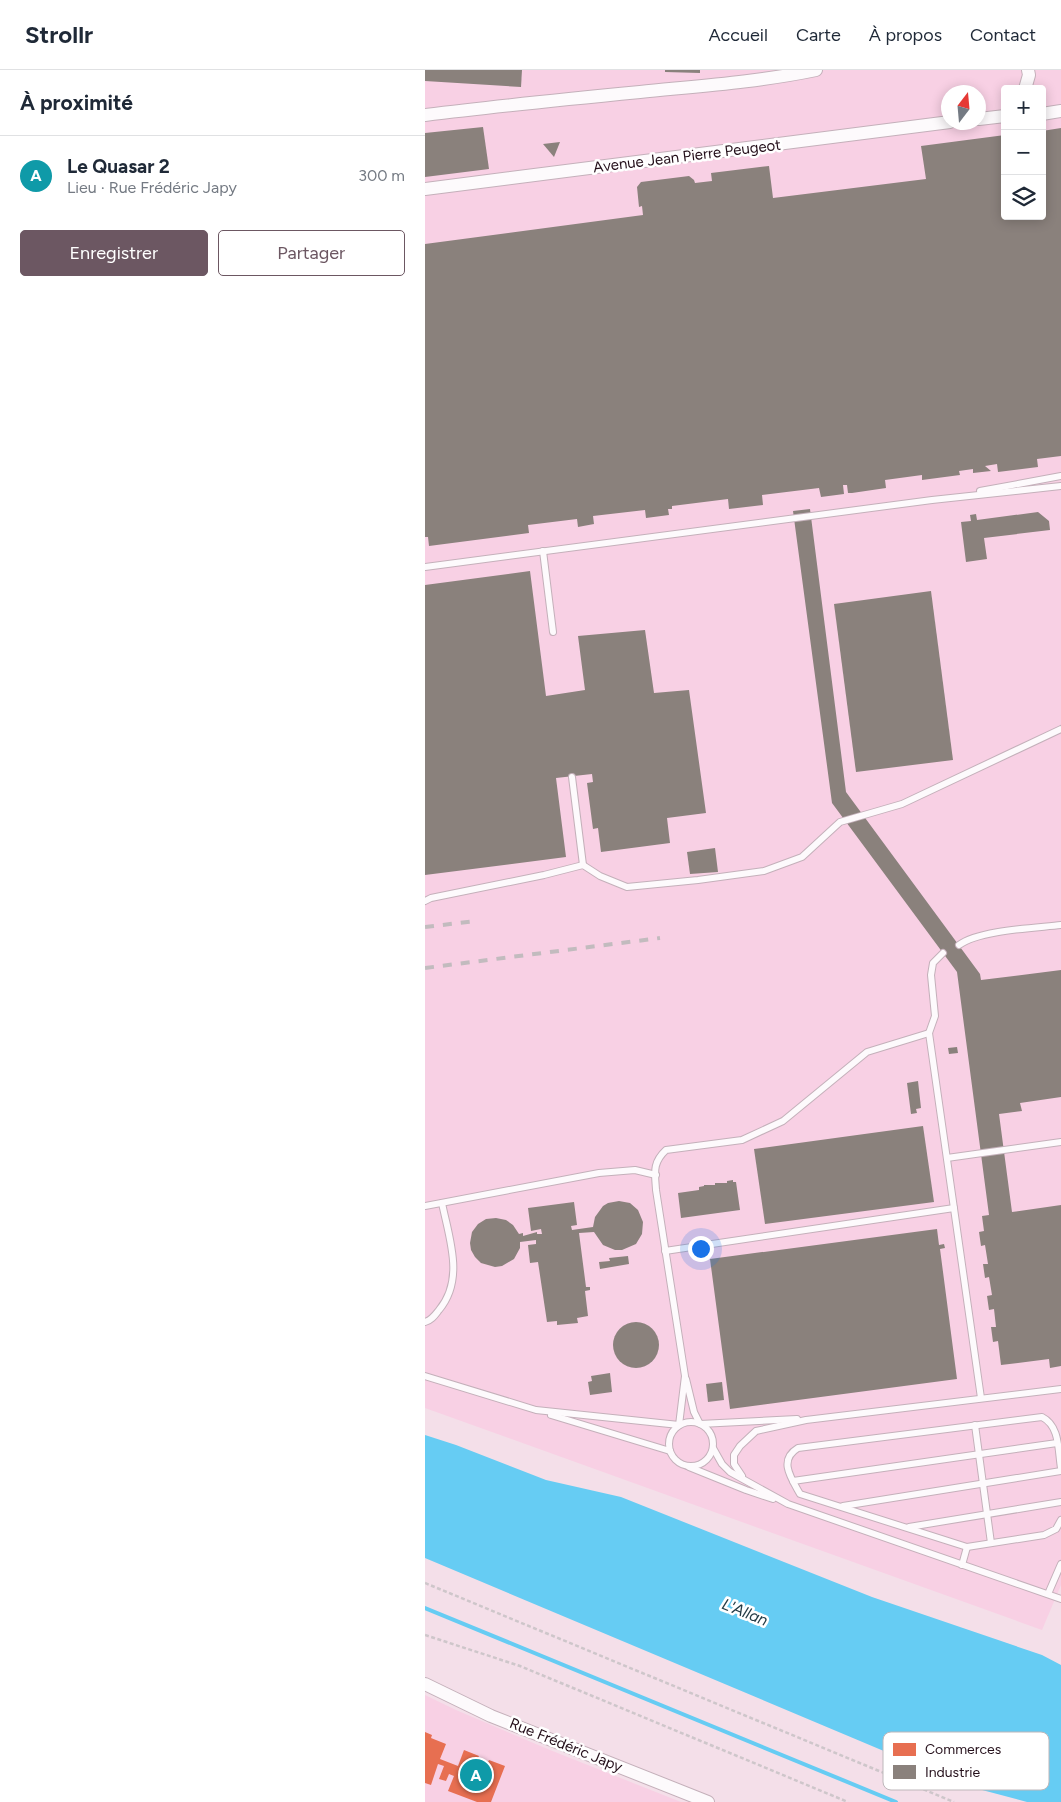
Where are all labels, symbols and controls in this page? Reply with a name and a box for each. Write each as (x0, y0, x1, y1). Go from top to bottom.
text: Strollr (25, 20, 93, 49)
text: Accueil (708, 24, 768, 46)
text: Carte (796, 24, 841, 46)
text: À propos (869, 24, 942, 46)
text: Contact (970, 24, 1036, 46)
north arrow (941, 85, 986, 130)
map controls (1001, 85, 1046, 220)
button: + (1001, 85, 1046, 130)
text: À proximité (20, 90, 133, 115)
button: − (1001, 130, 1046, 175)
street label: Avenue Jean Pierre Peugeot (592, 136, 782, 176)
text: Le Quasar 2 (67, 155, 170, 178)
text: A (30, 166, 42, 185)
text: 300 m (358, 166, 405, 185)
button: layers (1001, 175, 1046, 220)
text: Lieu · Rue Frédéric Japy (67, 178, 237, 197)
button: Enregistrer (20, 230, 208, 276)
button: Partager (218, 230, 405, 276)
your location (688, 1236, 714, 1262)
water label: L'Allan (719, 1594, 771, 1630)
street label: Rue Frédéric Japy (507, 1714, 625, 1776)
legend (883, 1732, 1049, 1790)
text: Commerces (925, 1741, 1001, 1758)
pin: A (460, 1756, 492, 1794)
text: Industrie (925, 1764, 980, 1781)

